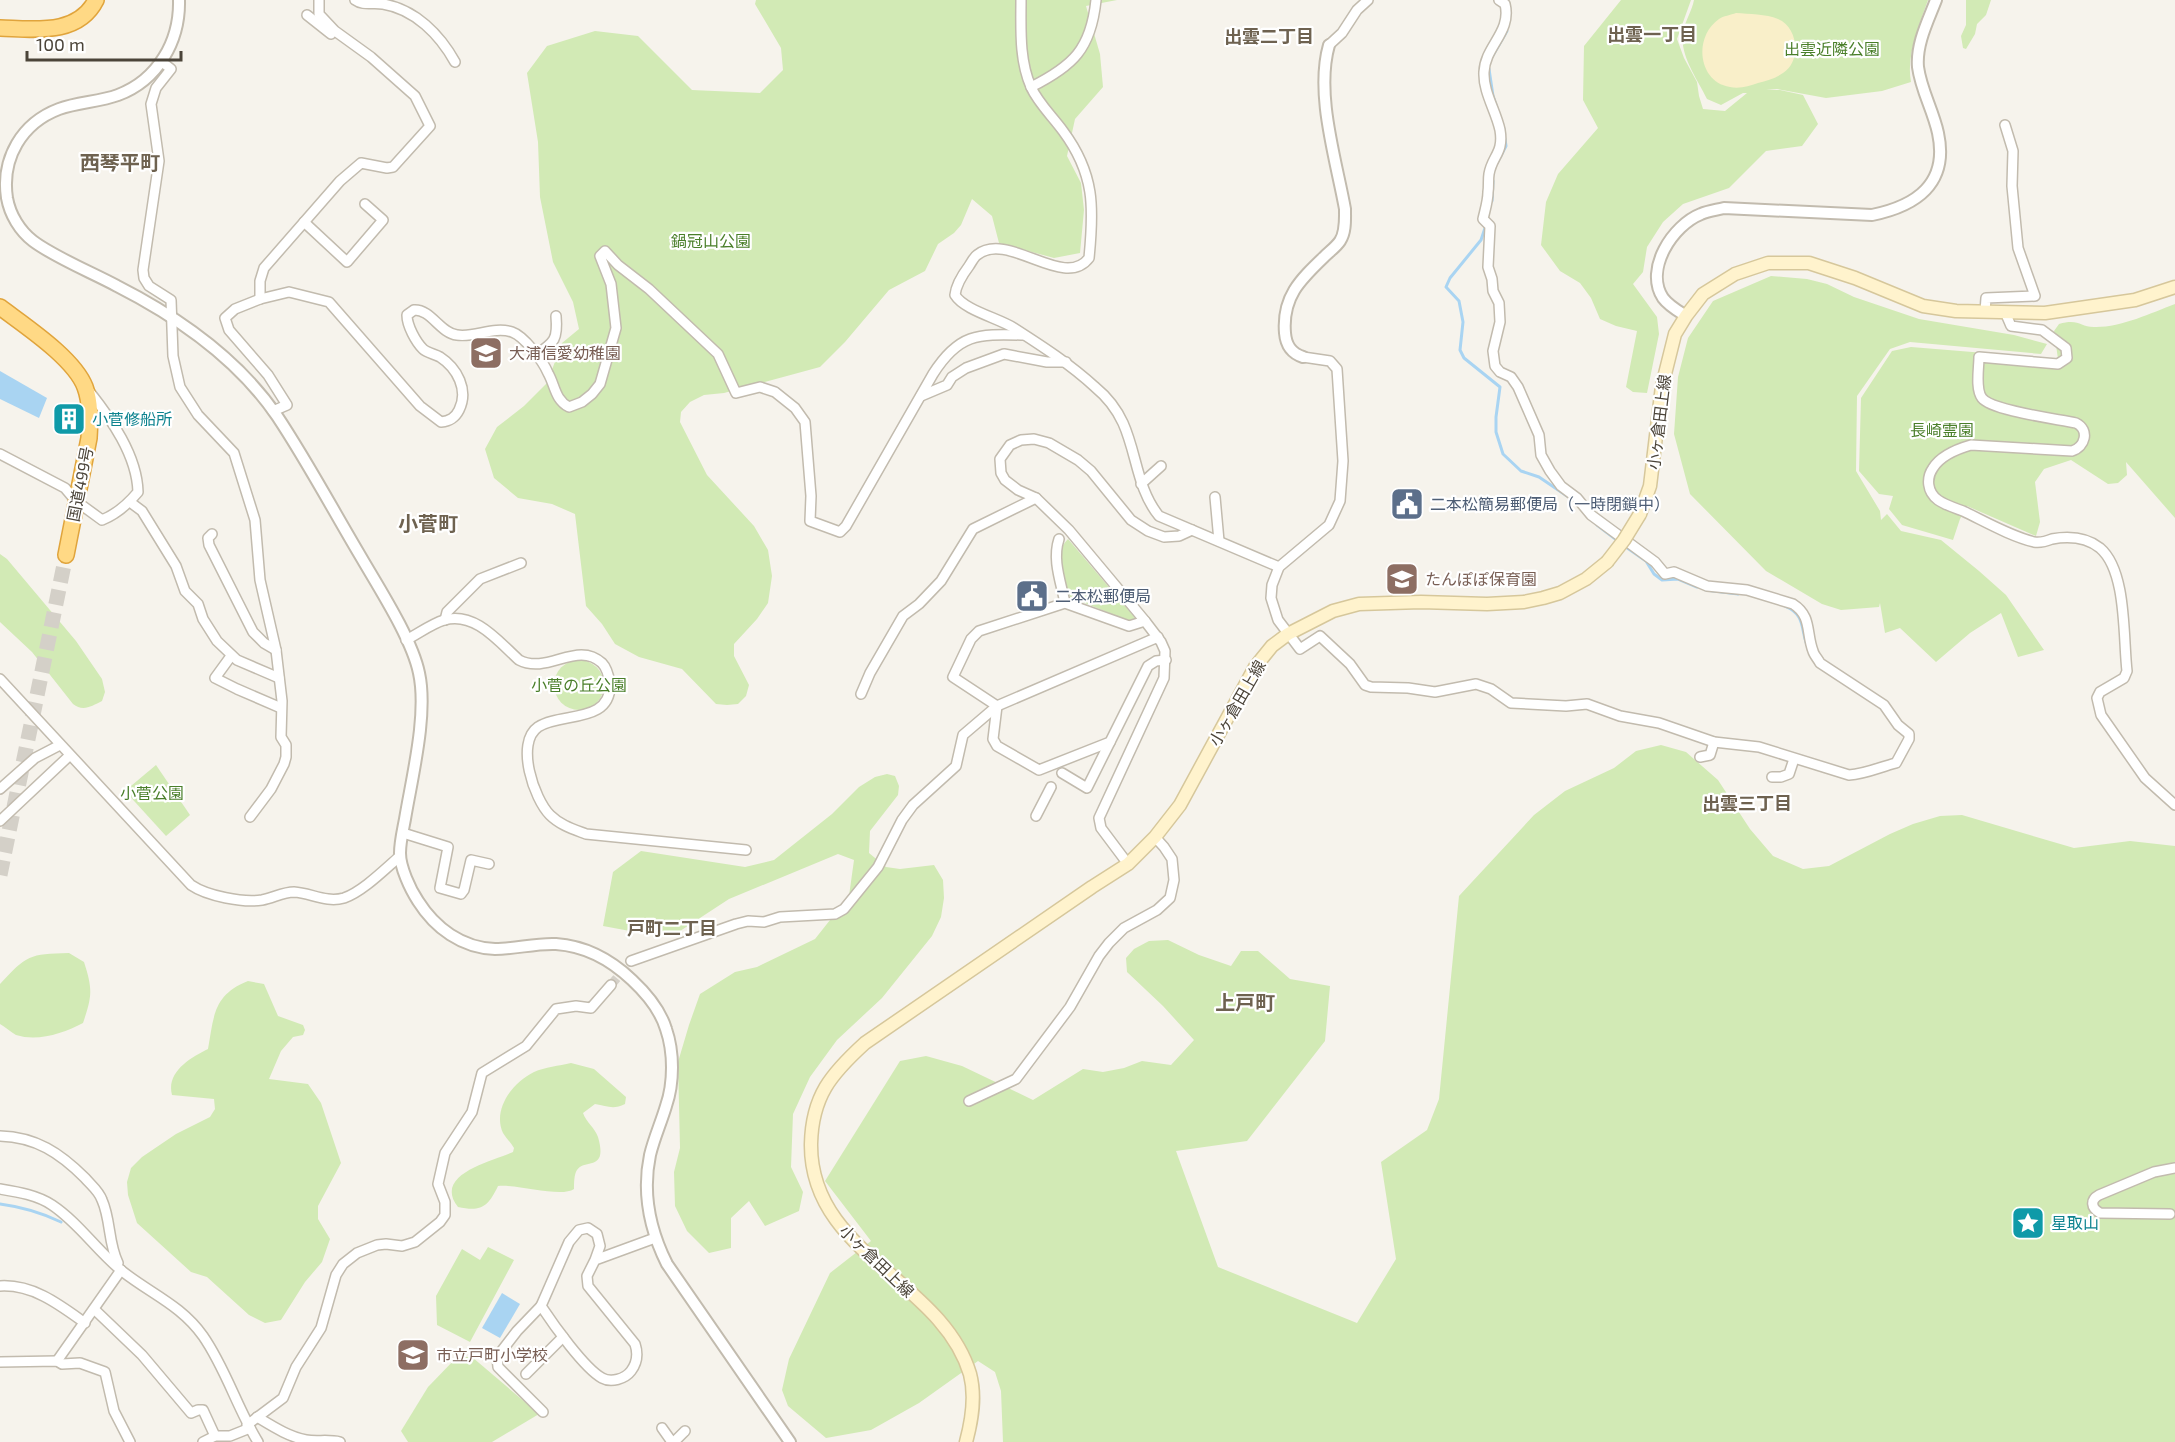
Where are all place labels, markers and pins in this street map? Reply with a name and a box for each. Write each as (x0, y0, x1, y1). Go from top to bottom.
school or university icon: 大浦信愛幼稚園 (468, 335, 504, 371)
place label: 大浦信愛幼稚園 (509, 343, 621, 362)
building icon: 小菅修船所 (51, 401, 87, 437)
place label: 小菅修船所 (92, 409, 172, 428)
public building icon: 二本松簡易郵便局（一時閉鎖中） (1389, 486, 1425, 522)
place label: 二本松簡易郵便局（一時閉鎖中） (1430, 494, 1670, 513)
school or university icon: たんぽぽ保育園 (1384, 561, 1420, 597)
place label: たんぽぽ保育園 (1425, 569, 1537, 588)
public building icon: 二本松郵便局 (1014, 578, 1050, 614)
place label: 二本松郵便局 (1055, 586, 1151, 605)
place icon: 星取山 (2010, 1205, 2046, 1241)
place label: 星取山 (2051, 1213, 2099, 1232)
school or university icon: 市立戸町小学校 (395, 1337, 431, 1373)
place label: 市立戸町小学校 (436, 1345, 548, 1364)

